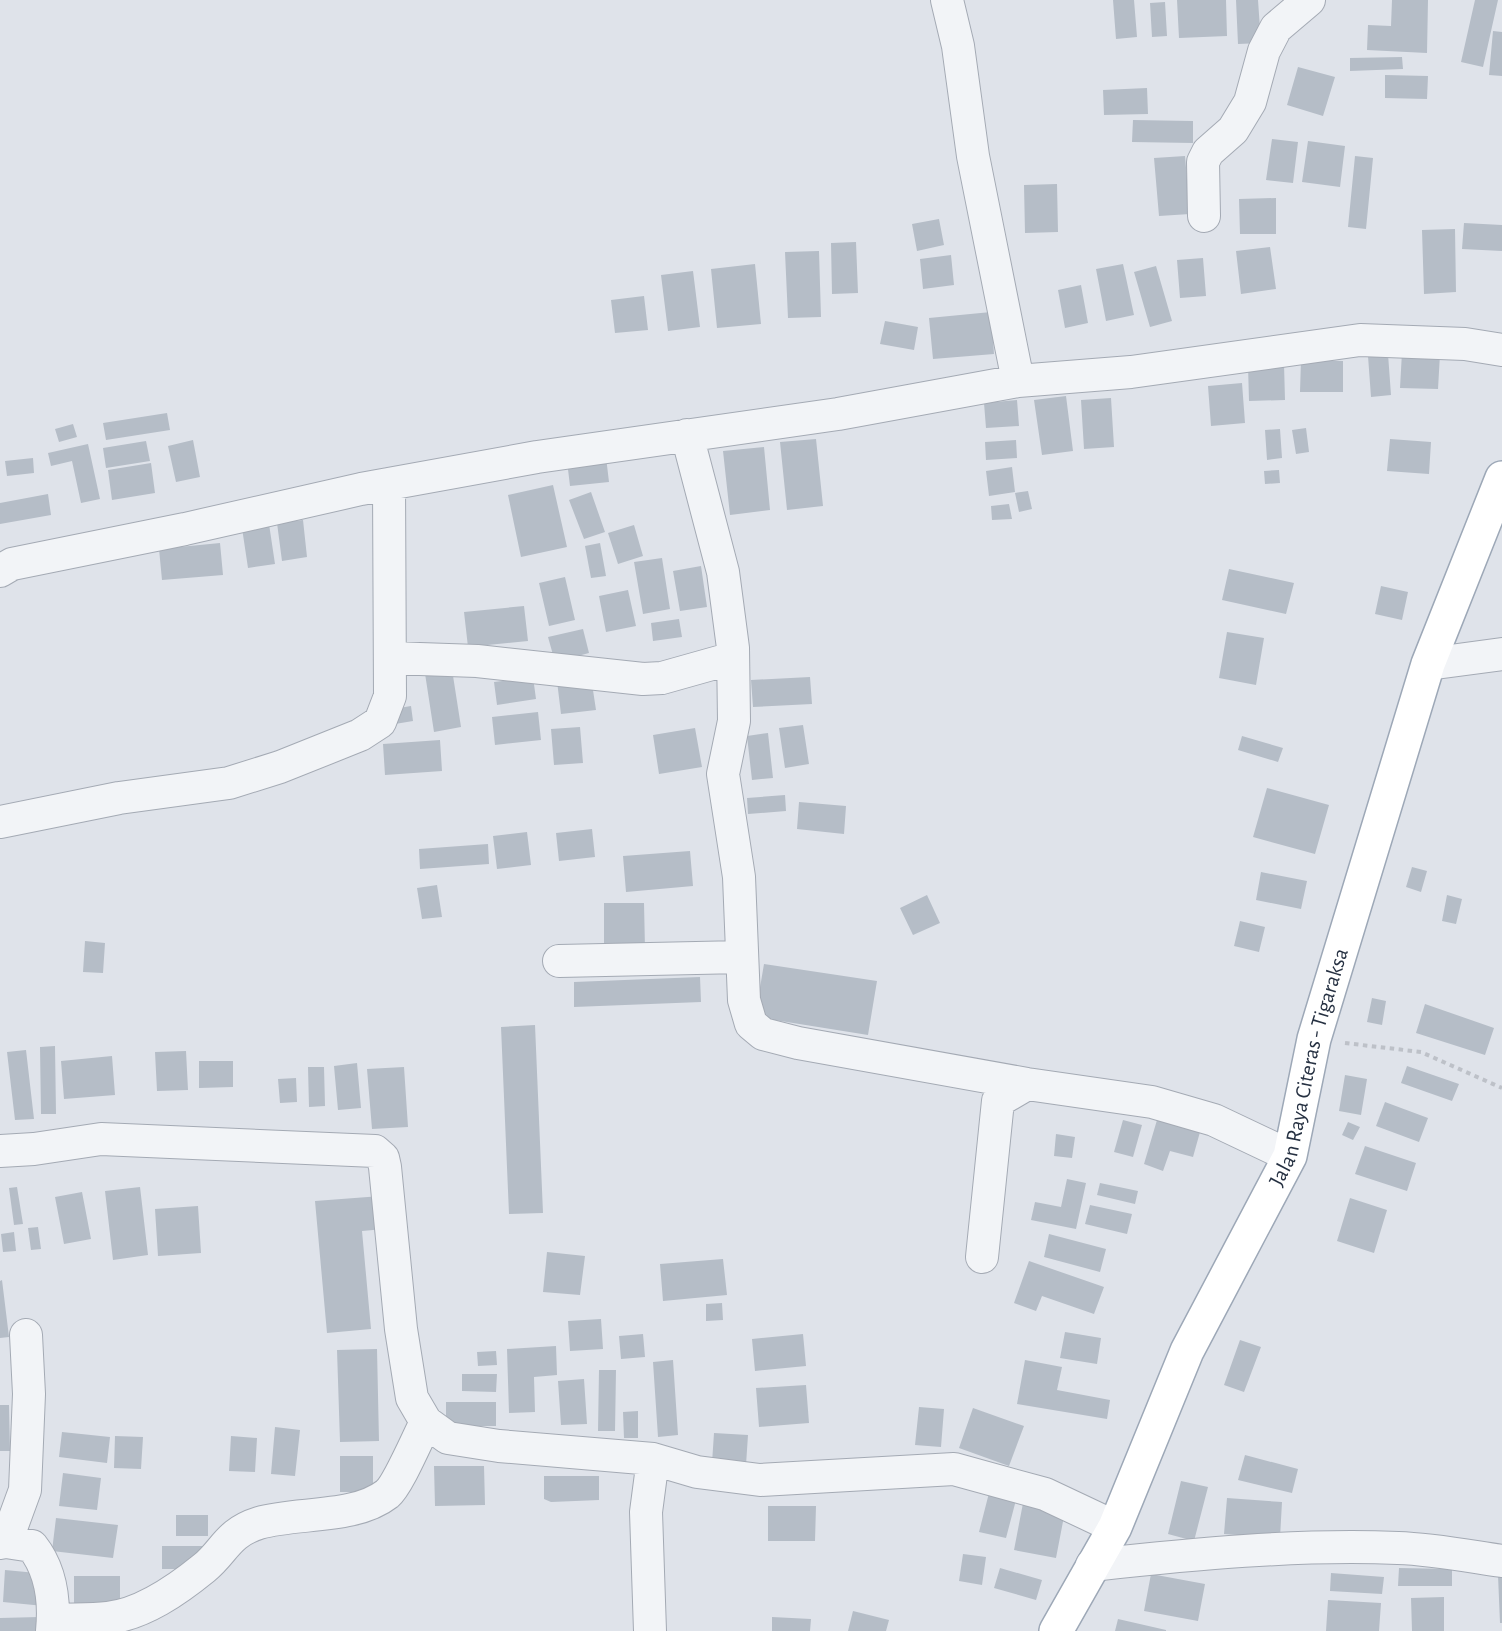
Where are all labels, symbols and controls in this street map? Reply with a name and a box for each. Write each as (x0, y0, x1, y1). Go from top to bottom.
street label: Jalan Raya Citeras - Tigaraksa (1265, 945, 1352, 1190)

